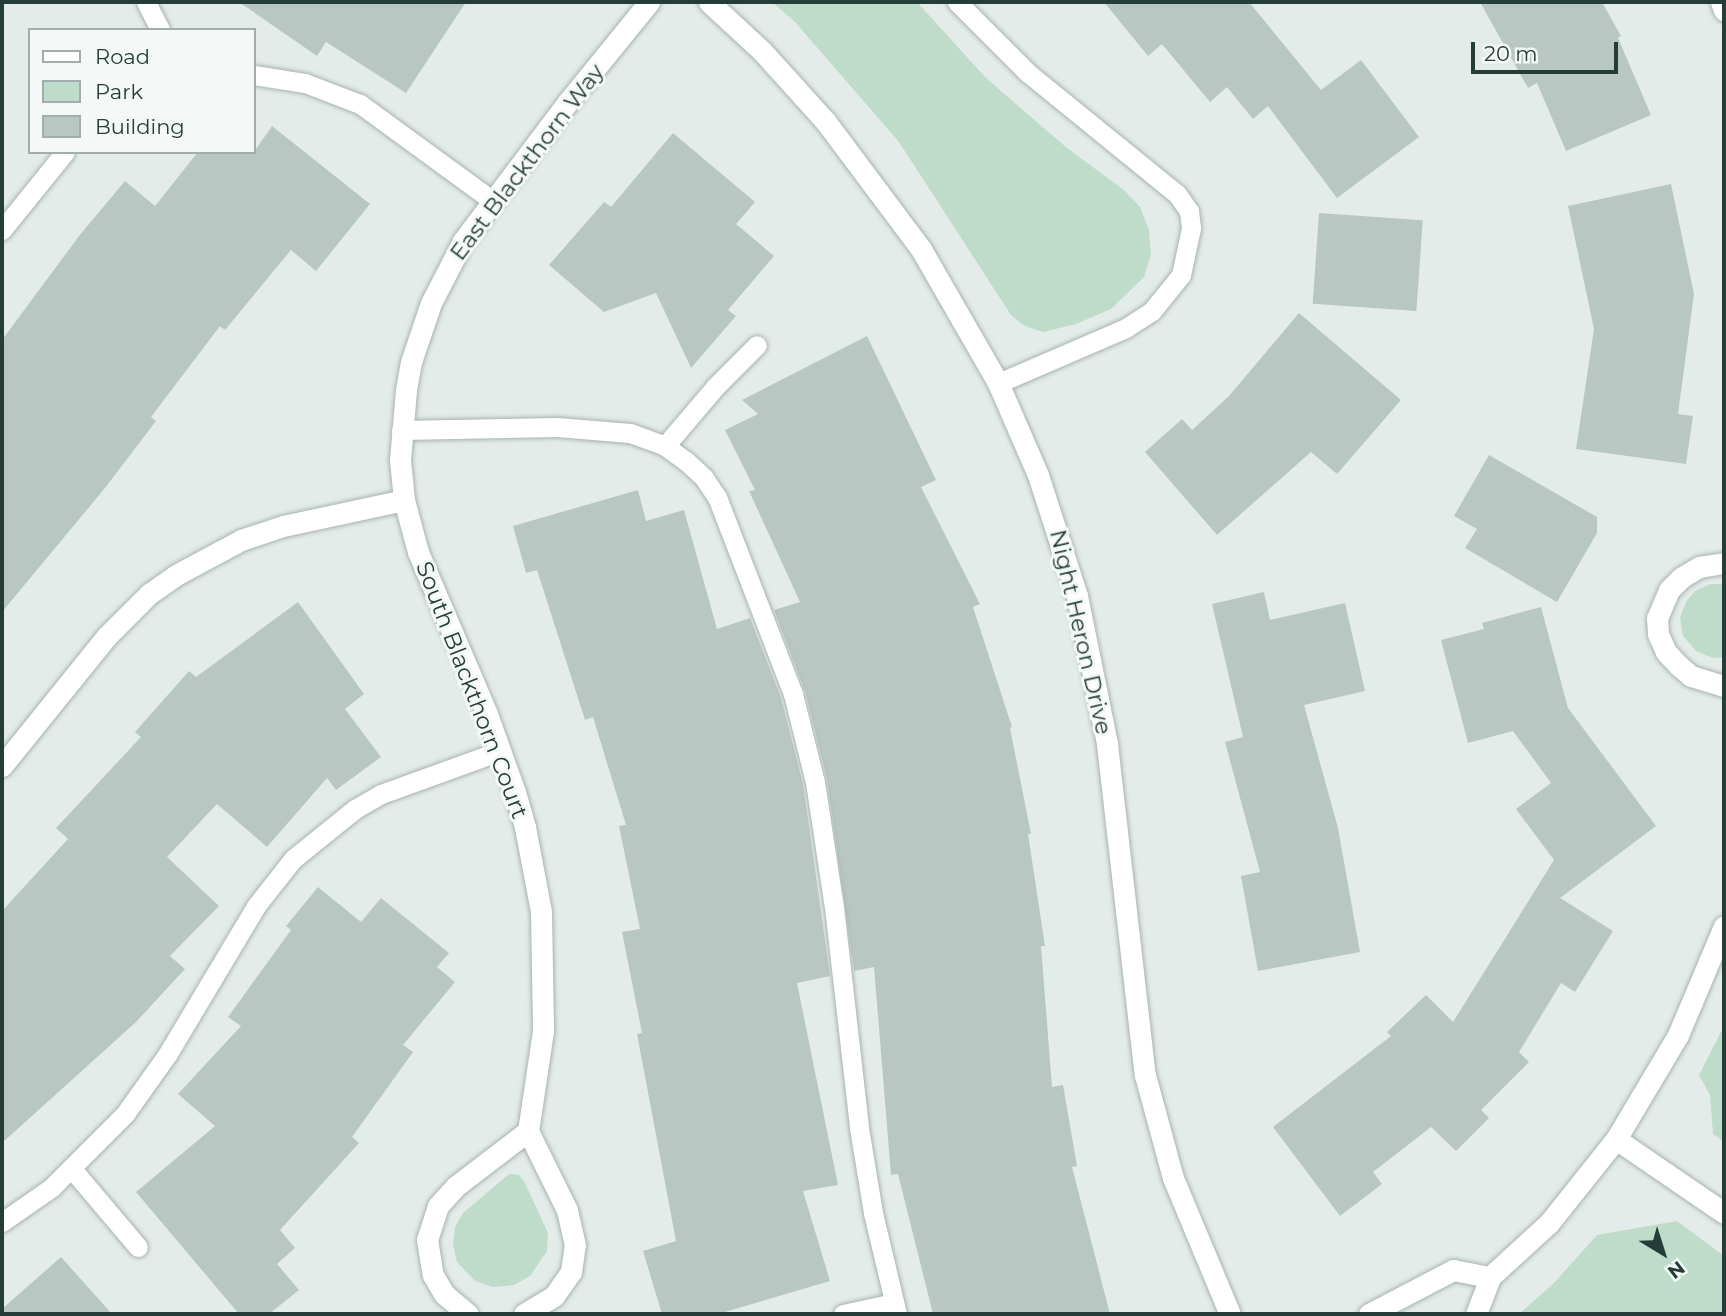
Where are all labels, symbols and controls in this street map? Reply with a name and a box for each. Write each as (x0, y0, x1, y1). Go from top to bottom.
legend (28, 28, 256, 154)
scale bar (1474, 28, 1621, 72)
text: 20 m (1484, 41, 1538, 66)
text: Road (95, 44, 150, 69)
street label: East Blackthorn Way (444, 58, 610, 266)
text: Park (95, 79, 143, 104)
text: Building (95, 114, 185, 139)
street label: Night Heron Drive (1044, 527, 1118, 737)
street label: South Blackthorn Court (410, 558, 534, 822)
north arrow (1628, 1218, 1698, 1288)
text: N (1663, 1256, 1689, 1284)

